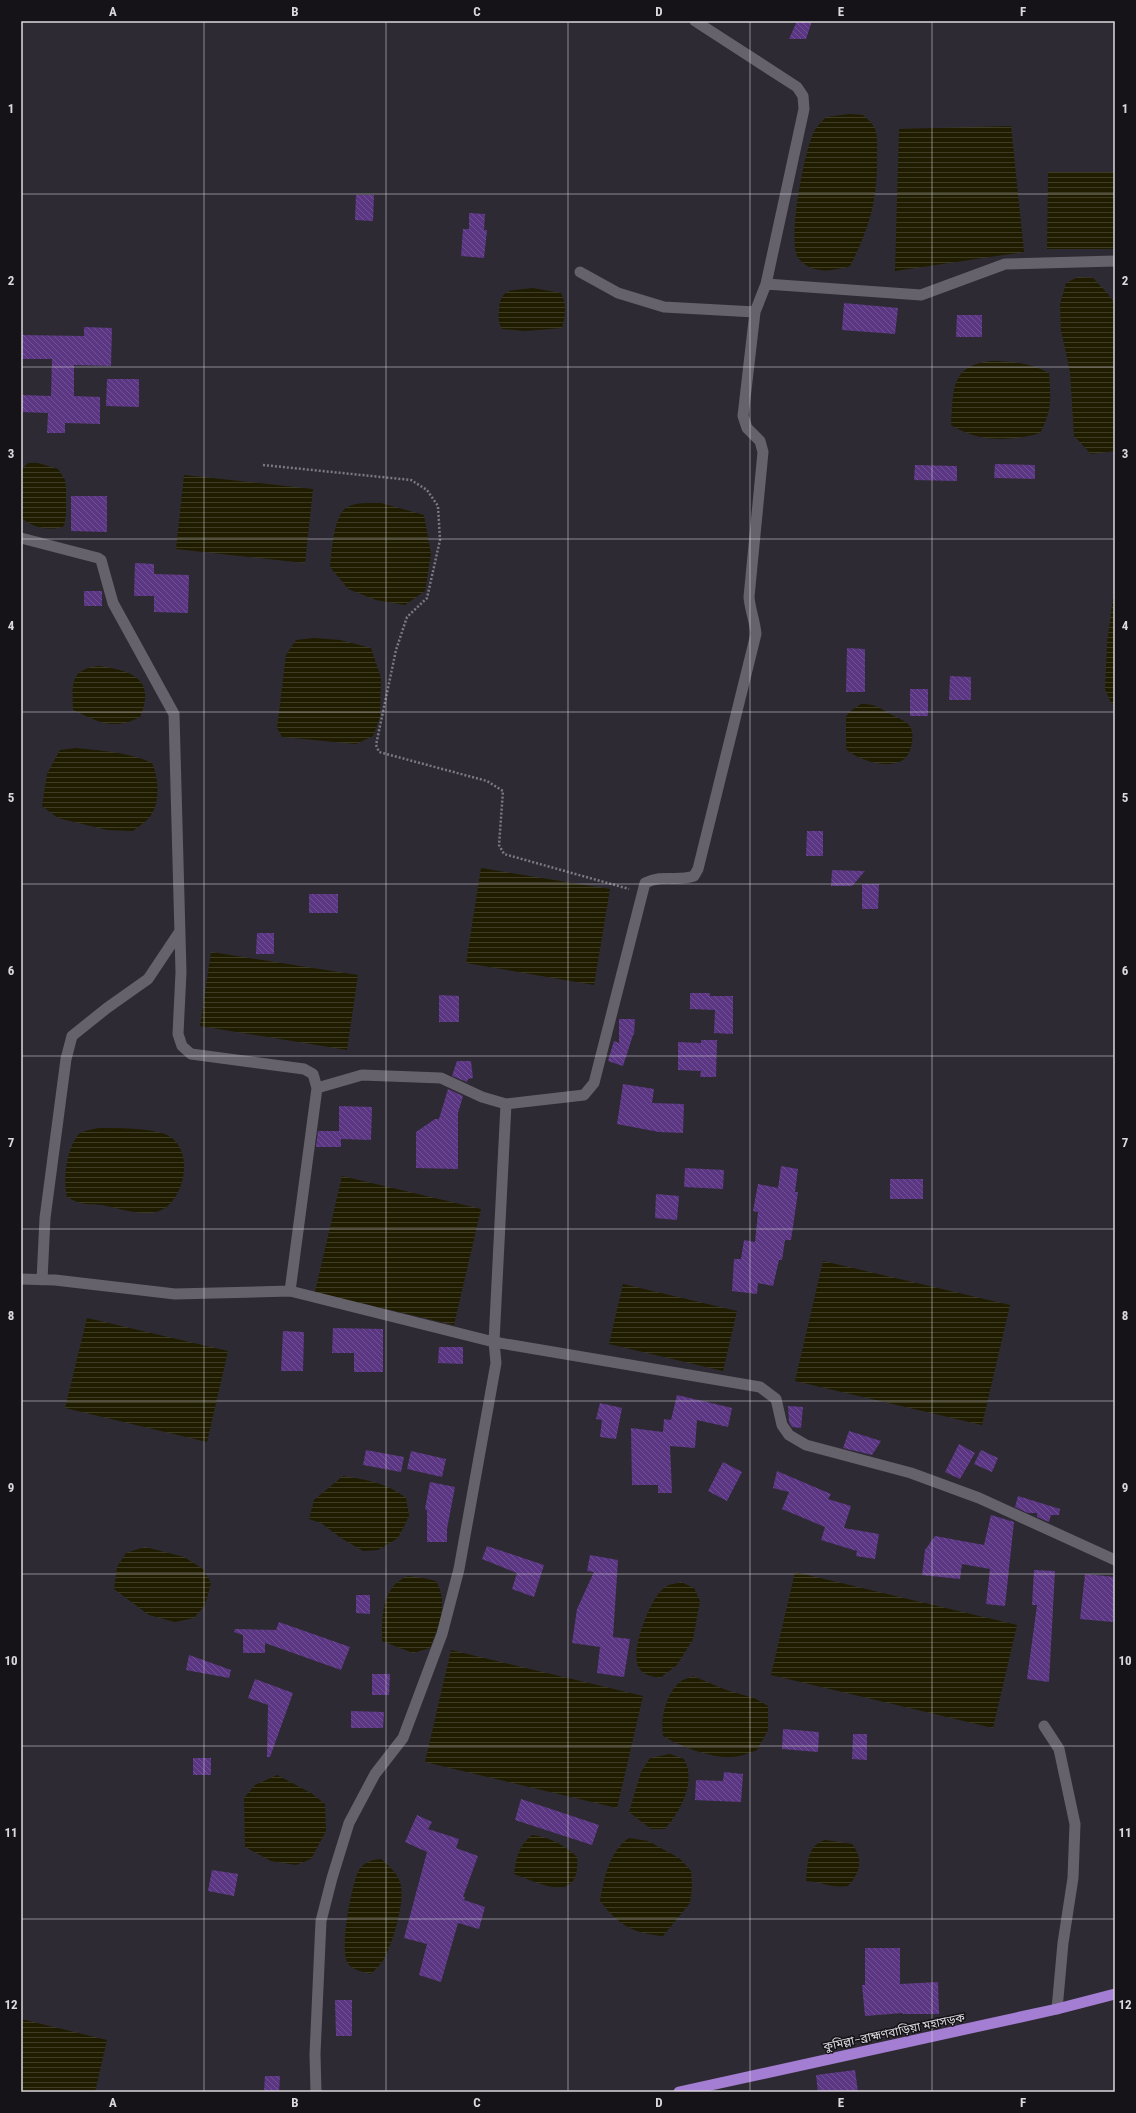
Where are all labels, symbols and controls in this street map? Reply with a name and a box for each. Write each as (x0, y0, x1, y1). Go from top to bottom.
text: A (109, 4, 117, 19)
text: B (291, 4, 299, 19)
text: C (473, 4, 481, 19)
text: D (655, 4, 663, 19)
text: E (838, 4, 845, 19)
text: F (1020, 4, 1026, 19)
text: 1 (8, 101, 14, 116)
text: 1 (1122, 101, 1128, 116)
text: 2 (8, 273, 15, 288)
text: 2 (1122, 273, 1129, 288)
text: 3 (8, 446, 14, 461)
text: 3 (1122, 446, 1128, 461)
text: 4 (8, 618, 15, 633)
text: 4 (1122, 618, 1129, 633)
text: 5 (8, 790, 15, 805)
text: 5 (1122, 790, 1129, 805)
text: 6 (8, 963, 15, 978)
text: 6 (1122, 963, 1129, 978)
text: 7 (8, 1135, 15, 1150)
text: 7 (1122, 1135, 1129, 1150)
text: 8 (8, 1308, 14, 1323)
text: 8 (1122, 1308, 1128, 1323)
text: 9 (8, 1480, 14, 1495)
text: 9 (1122, 1480, 1128, 1495)
text: 10 (4, 1653, 18, 1668)
text: 10 (1118, 1653, 1132, 1668)
text: 11 (4, 1825, 18, 1840)
text: 11 (1118, 1825, 1132, 1840)
text: 12 (4, 1997, 18, 2012)
text: 12 (1118, 1997, 1132, 2012)
street label: কুমিল্লা–ব্রাহ্মণবাড়িয়া মহাসড়ক (821, 2009, 967, 2055)
text: A (109, 2095, 117, 2110)
text: B (291, 2095, 299, 2110)
text: C (473, 2095, 481, 2110)
text: D (655, 2095, 663, 2110)
text: E (838, 2095, 845, 2110)
text: F (1020, 2095, 1026, 2110)

